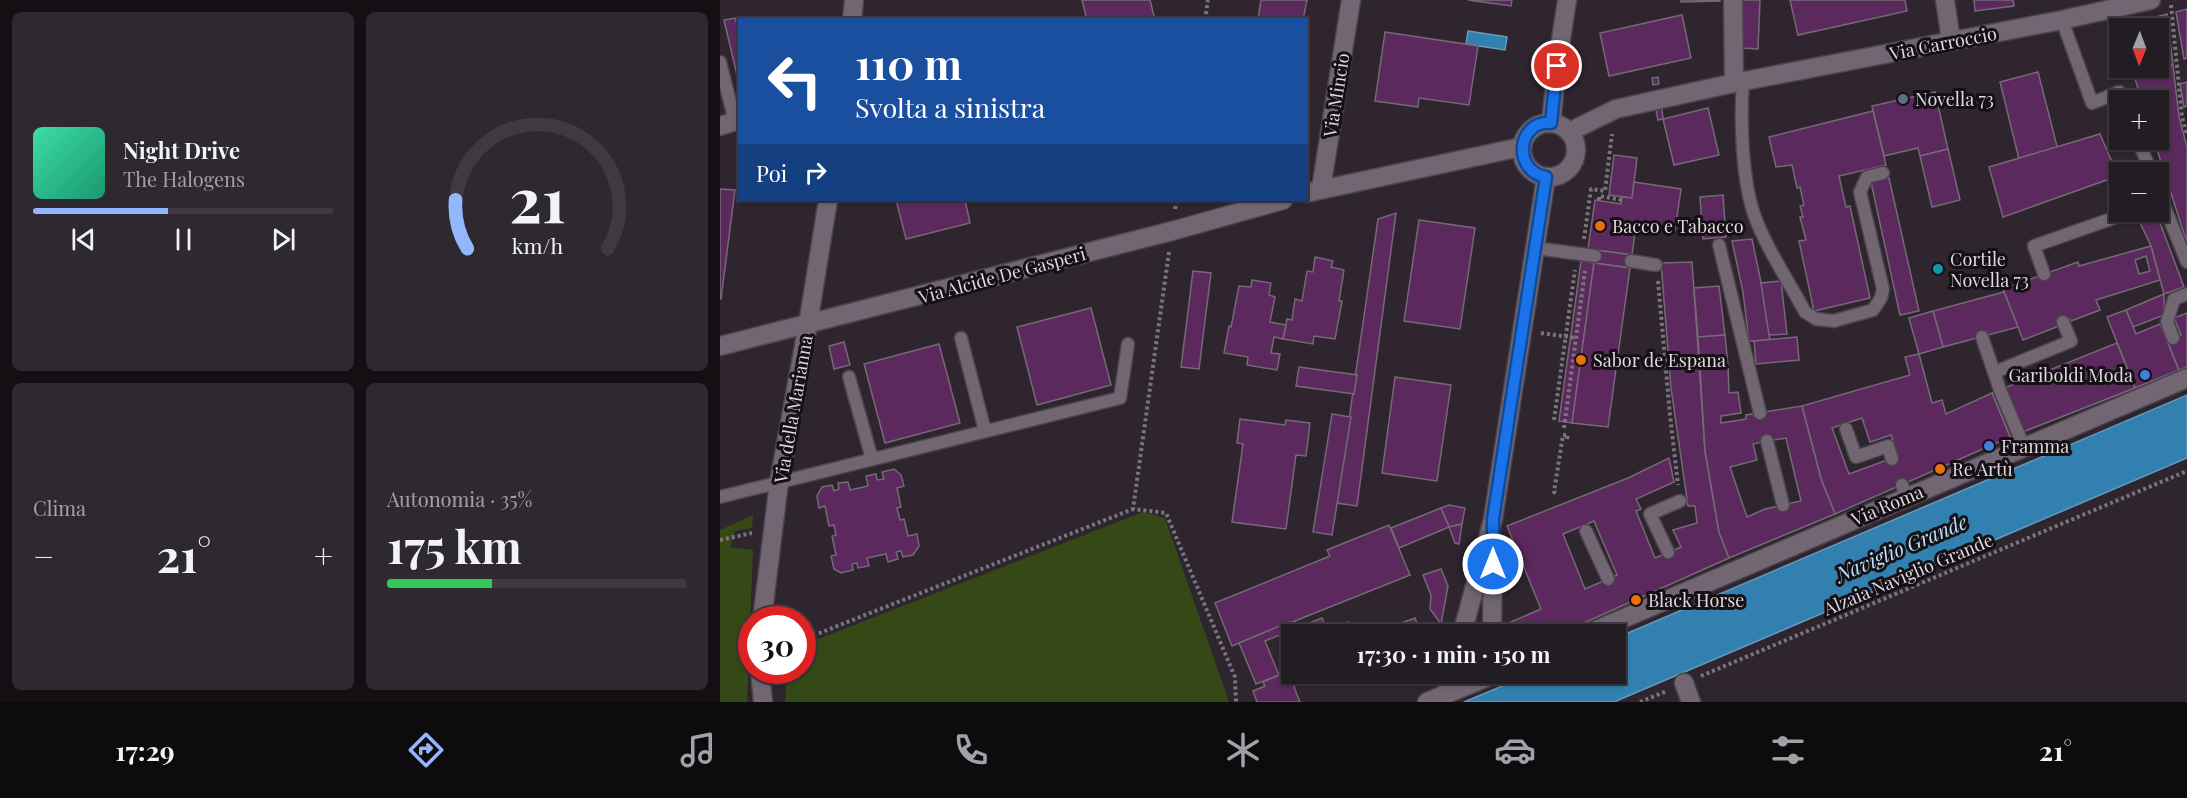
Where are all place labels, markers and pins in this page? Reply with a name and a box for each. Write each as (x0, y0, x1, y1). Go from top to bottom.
pin (1531, 40, 1582, 91)
place label: Novella 73 (1915, 87, 1994, 111)
marker: Novella 73 (1896, 92, 1910, 106)
place label: Bacco e Tabacco (1612, 214, 1744, 238)
marker: Bacco e Tabacco (1593, 219, 1607, 233)
place label: Cortile Novella 73 (1950, 247, 2029, 292)
marker: Cortile Novella 73 (1931, 262, 1945, 276)
place label: Sabor de Espana (1593, 348, 1726, 372)
marker: Sabor de Espana (1574, 353, 1588, 367)
place label: Gariboldi Moda (2009, 363, 2133, 387)
marker: Gariboldi Moda (2138, 368, 2152, 382)
place label: Framma (2001, 434, 2069, 458)
marker: Framma (1982, 439, 1996, 453)
place label: Re Artù (1952, 457, 2013, 481)
marker: Re Artù (1933, 462, 1947, 476)
place label: Black Horse (1648, 588, 1744, 612)
marker: Black Horse (1629, 593, 1643, 607)

